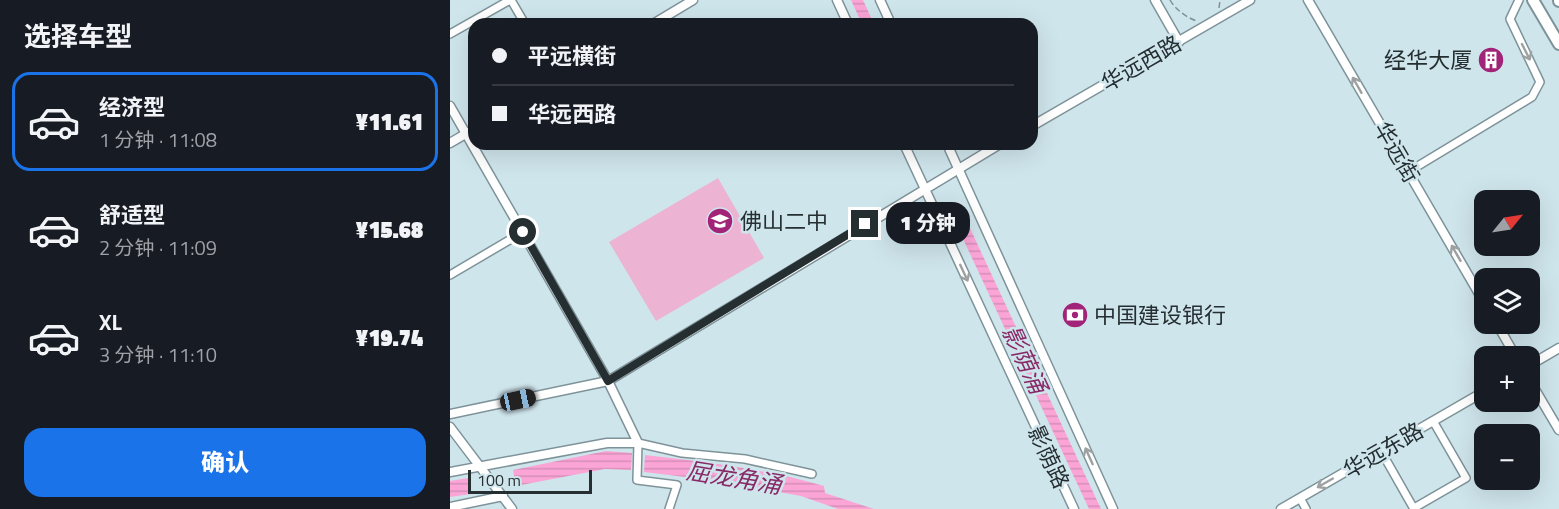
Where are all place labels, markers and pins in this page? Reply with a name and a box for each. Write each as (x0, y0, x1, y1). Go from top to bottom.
place label: 经华大厦 (1384, 43, 1472, 77)
building icon: 经华大厦 (1476, 45, 1506, 75)
place label: 佛山二中 (740, 204, 828, 238)
school or university icon: 佛山二中 (705, 206, 735, 236)
place label: 中国建设银行 (1094, 298, 1226, 332)
bank icon: 中国建设银行 (1060, 300, 1090, 330)

